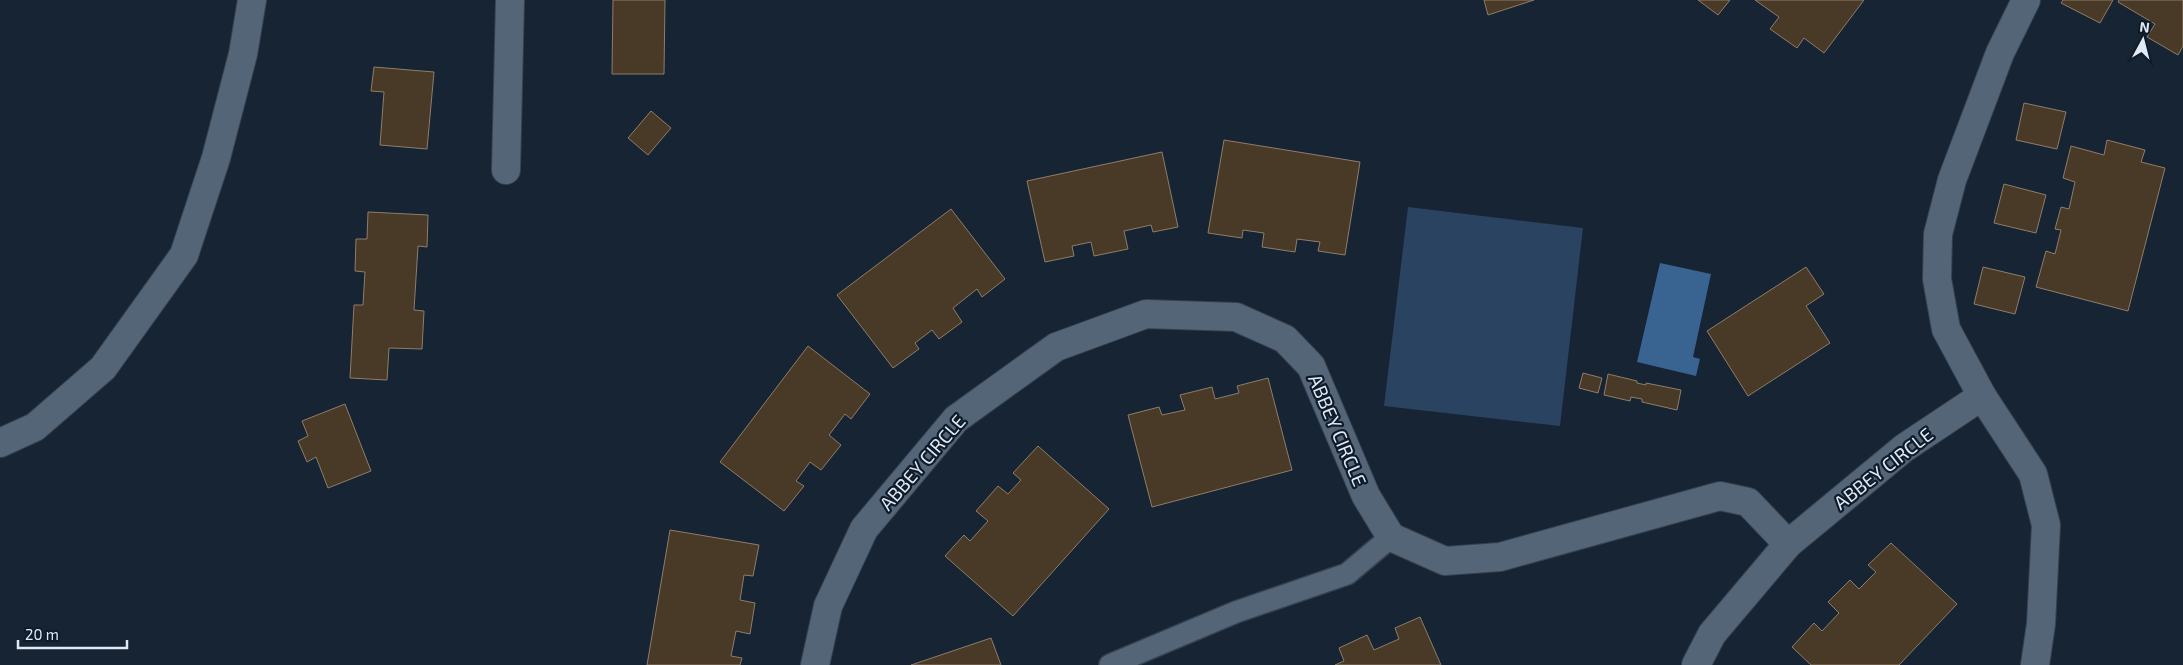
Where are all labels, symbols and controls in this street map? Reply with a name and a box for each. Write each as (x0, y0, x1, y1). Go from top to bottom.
north arrow (2118, 15, 2168, 65)
text: N (2139, 18, 2151, 36)
street label: ABBEY CIRCLE (1304, 371, 1372, 489)
street label: ABBEY CIRCLE (874, 409, 970, 515)
street label: ABBEY CIRCLE (1829, 422, 1937, 514)
scale bar (18, 618, 126, 650)
text: 20 m (25, 625, 59, 643)

